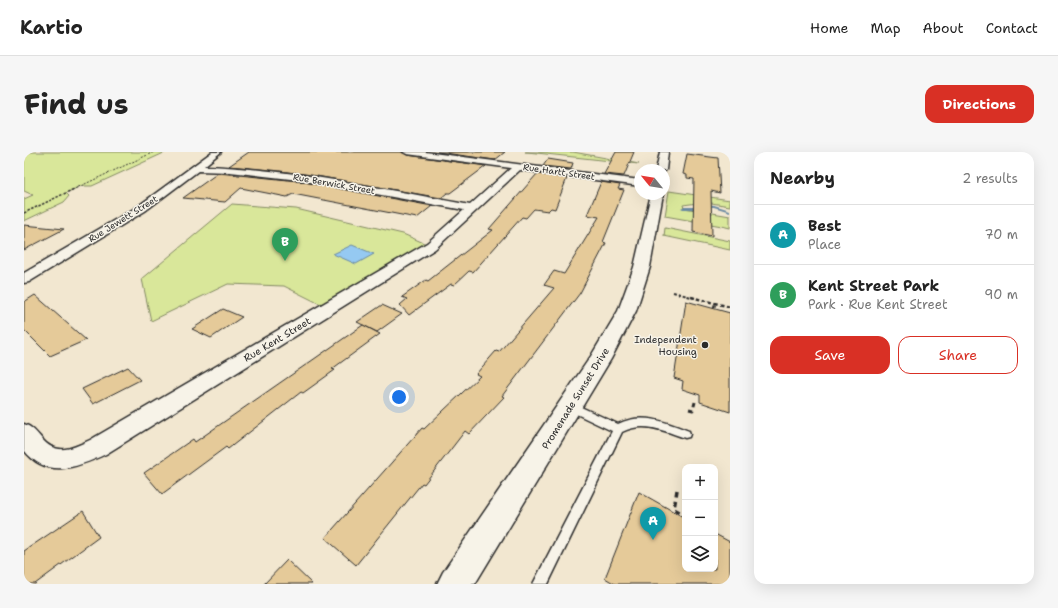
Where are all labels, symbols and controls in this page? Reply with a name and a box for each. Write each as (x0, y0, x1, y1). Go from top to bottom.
text: Kartio (20, 15, 83, 40)
text: Home (810, 19, 849, 37)
text: Map (871, 19, 901, 37)
text: About (923, 19, 964, 37)
text: Contact (986, 19, 1038, 37)
text: Find us (24, 85, 129, 123)
button: Directions (925, 85, 1034, 123)
street label: Rue Hartt Street (522, 161, 596, 183)
north arrow (634, 164, 670, 200)
text: Nearby (770, 167, 835, 189)
text: 2 results (962, 170, 1018, 187)
street label: Rue Berwick Street (292, 171, 376, 197)
street label: Rue Jewett Street (86, 193, 160, 245)
text: Best (808, 216, 841, 236)
text: A (778, 226, 788, 243)
text: 70 m (984, 226, 1018, 243)
pin: B (272, 228, 298, 261)
text: Place (808, 236, 841, 253)
text: Kent Street Park (808, 276, 939, 296)
text: B (779, 286, 787, 303)
text: 90 m (984, 286, 1018, 303)
text: Park · Rue Kent Street (808, 296, 948, 313)
street label: Rue Kent Street (241, 314, 313, 365)
place label: Independent Housing (634, 333, 697, 358)
button: Save (770, 336, 890, 374)
button: Share (898, 336, 1018, 374)
marker: Independent Housing (700, 340, 710, 350)
street label: Promenade Sunset Drive (539, 345, 612, 451)
your location (389, 387, 409, 407)
map controls (682, 464, 718, 572)
button: + (682, 464, 718, 500)
button: − (682, 500, 718, 536)
pin: A (640, 507, 666, 540)
button: layers (682, 536, 718, 572)

